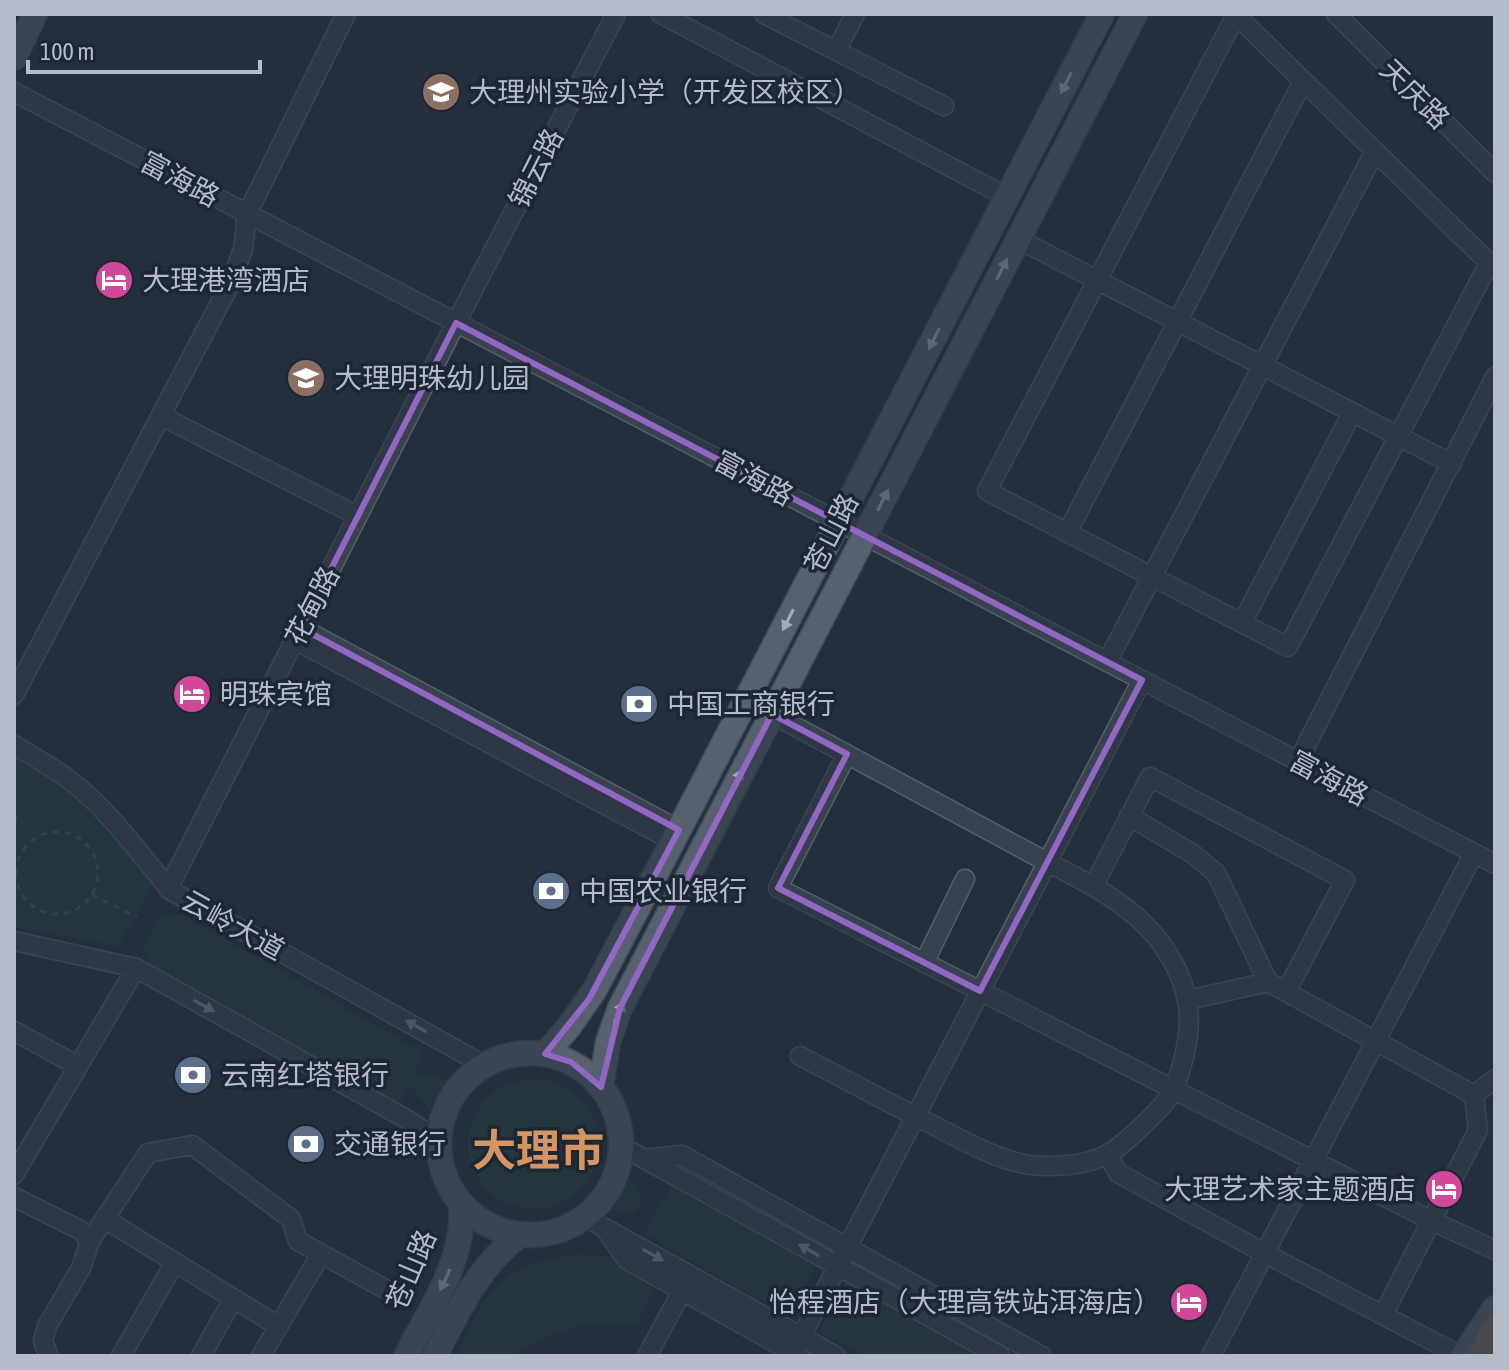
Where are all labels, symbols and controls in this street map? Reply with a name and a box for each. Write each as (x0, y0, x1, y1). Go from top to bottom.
scale bar (28, 24, 260, 74)
text: 100 m (40, 38, 94, 65)
street label: 天庆路 (1374, 53, 1456, 135)
school or university icon: 大理州实验小学（开发区校区） (420, 71, 462, 113)
one-way arrow (1060, 72, 1073, 95)
place label: 大理州实验小学（开发区校区） (469, 76, 861, 108)
street label: 锦云路 (503, 123, 569, 213)
street label: 富海路 (135, 145, 225, 213)
one-way arrow (996, 258, 1009, 281)
hotel icon: 大理港湾酒店 (93, 259, 135, 301)
place label: 大理港湾酒店 (142, 264, 310, 296)
one-way arrow (927, 328, 941, 350)
school or university icon: 大理明珠幼儿园 (285, 357, 327, 399)
place label: 大理明珠幼儿园 (334, 362, 530, 394)
street label: 富海路 (709, 444, 799, 512)
street label: 苍山路 (798, 488, 864, 578)
one-way arrow (876, 488, 889, 511)
street label: 花甸路 (279, 561, 345, 651)
one-way arrow (782, 608, 795, 631)
hotel icon: 明珠宾馆 (171, 673, 213, 715)
place label: 明珠宾馆 (220, 678, 332, 710)
bank icon: 中国工商银行 (618, 683, 660, 725)
place label: 中国工商银行 (667, 688, 835, 720)
street label: 富海路 (1284, 744, 1374, 812)
one-way arrow (731, 769, 744, 792)
bank icon: 中国农业银行 (530, 870, 572, 912)
place label: 中国农业银行 (579, 875, 747, 907)
street label: 云岭大道 (176, 884, 290, 966)
one-way arrow (193, 999, 216, 1013)
one-way arrow (612, 1000, 625, 1024)
one-way arrow (405, 1020, 428, 1033)
bank icon: 云南红塔银行 (172, 1054, 214, 1096)
place label: 云南红塔银行 (221, 1059, 389, 1091)
bank icon: 交通银行 (285, 1123, 327, 1165)
district label: 大理市 (472, 1125, 604, 1175)
place label: 交通银行 (334, 1128, 446, 1160)
hotel icon: 大理艺术家主题酒店 (1423, 1168, 1465, 1210)
place label: 大理艺术家主题酒店 (1164, 1173, 1416, 1205)
street label: 苍山路 (380, 1225, 442, 1315)
one-way arrow (798, 1244, 821, 1257)
one-way arrow (642, 1248, 665, 1262)
one-way arrow (438, 1268, 452, 1292)
hotel icon: 怡程酒店（大理高铁站洱海店） (1168, 1281, 1210, 1323)
place label: 怡程酒店（大理高铁站洱海店） (769, 1286, 1161, 1318)

